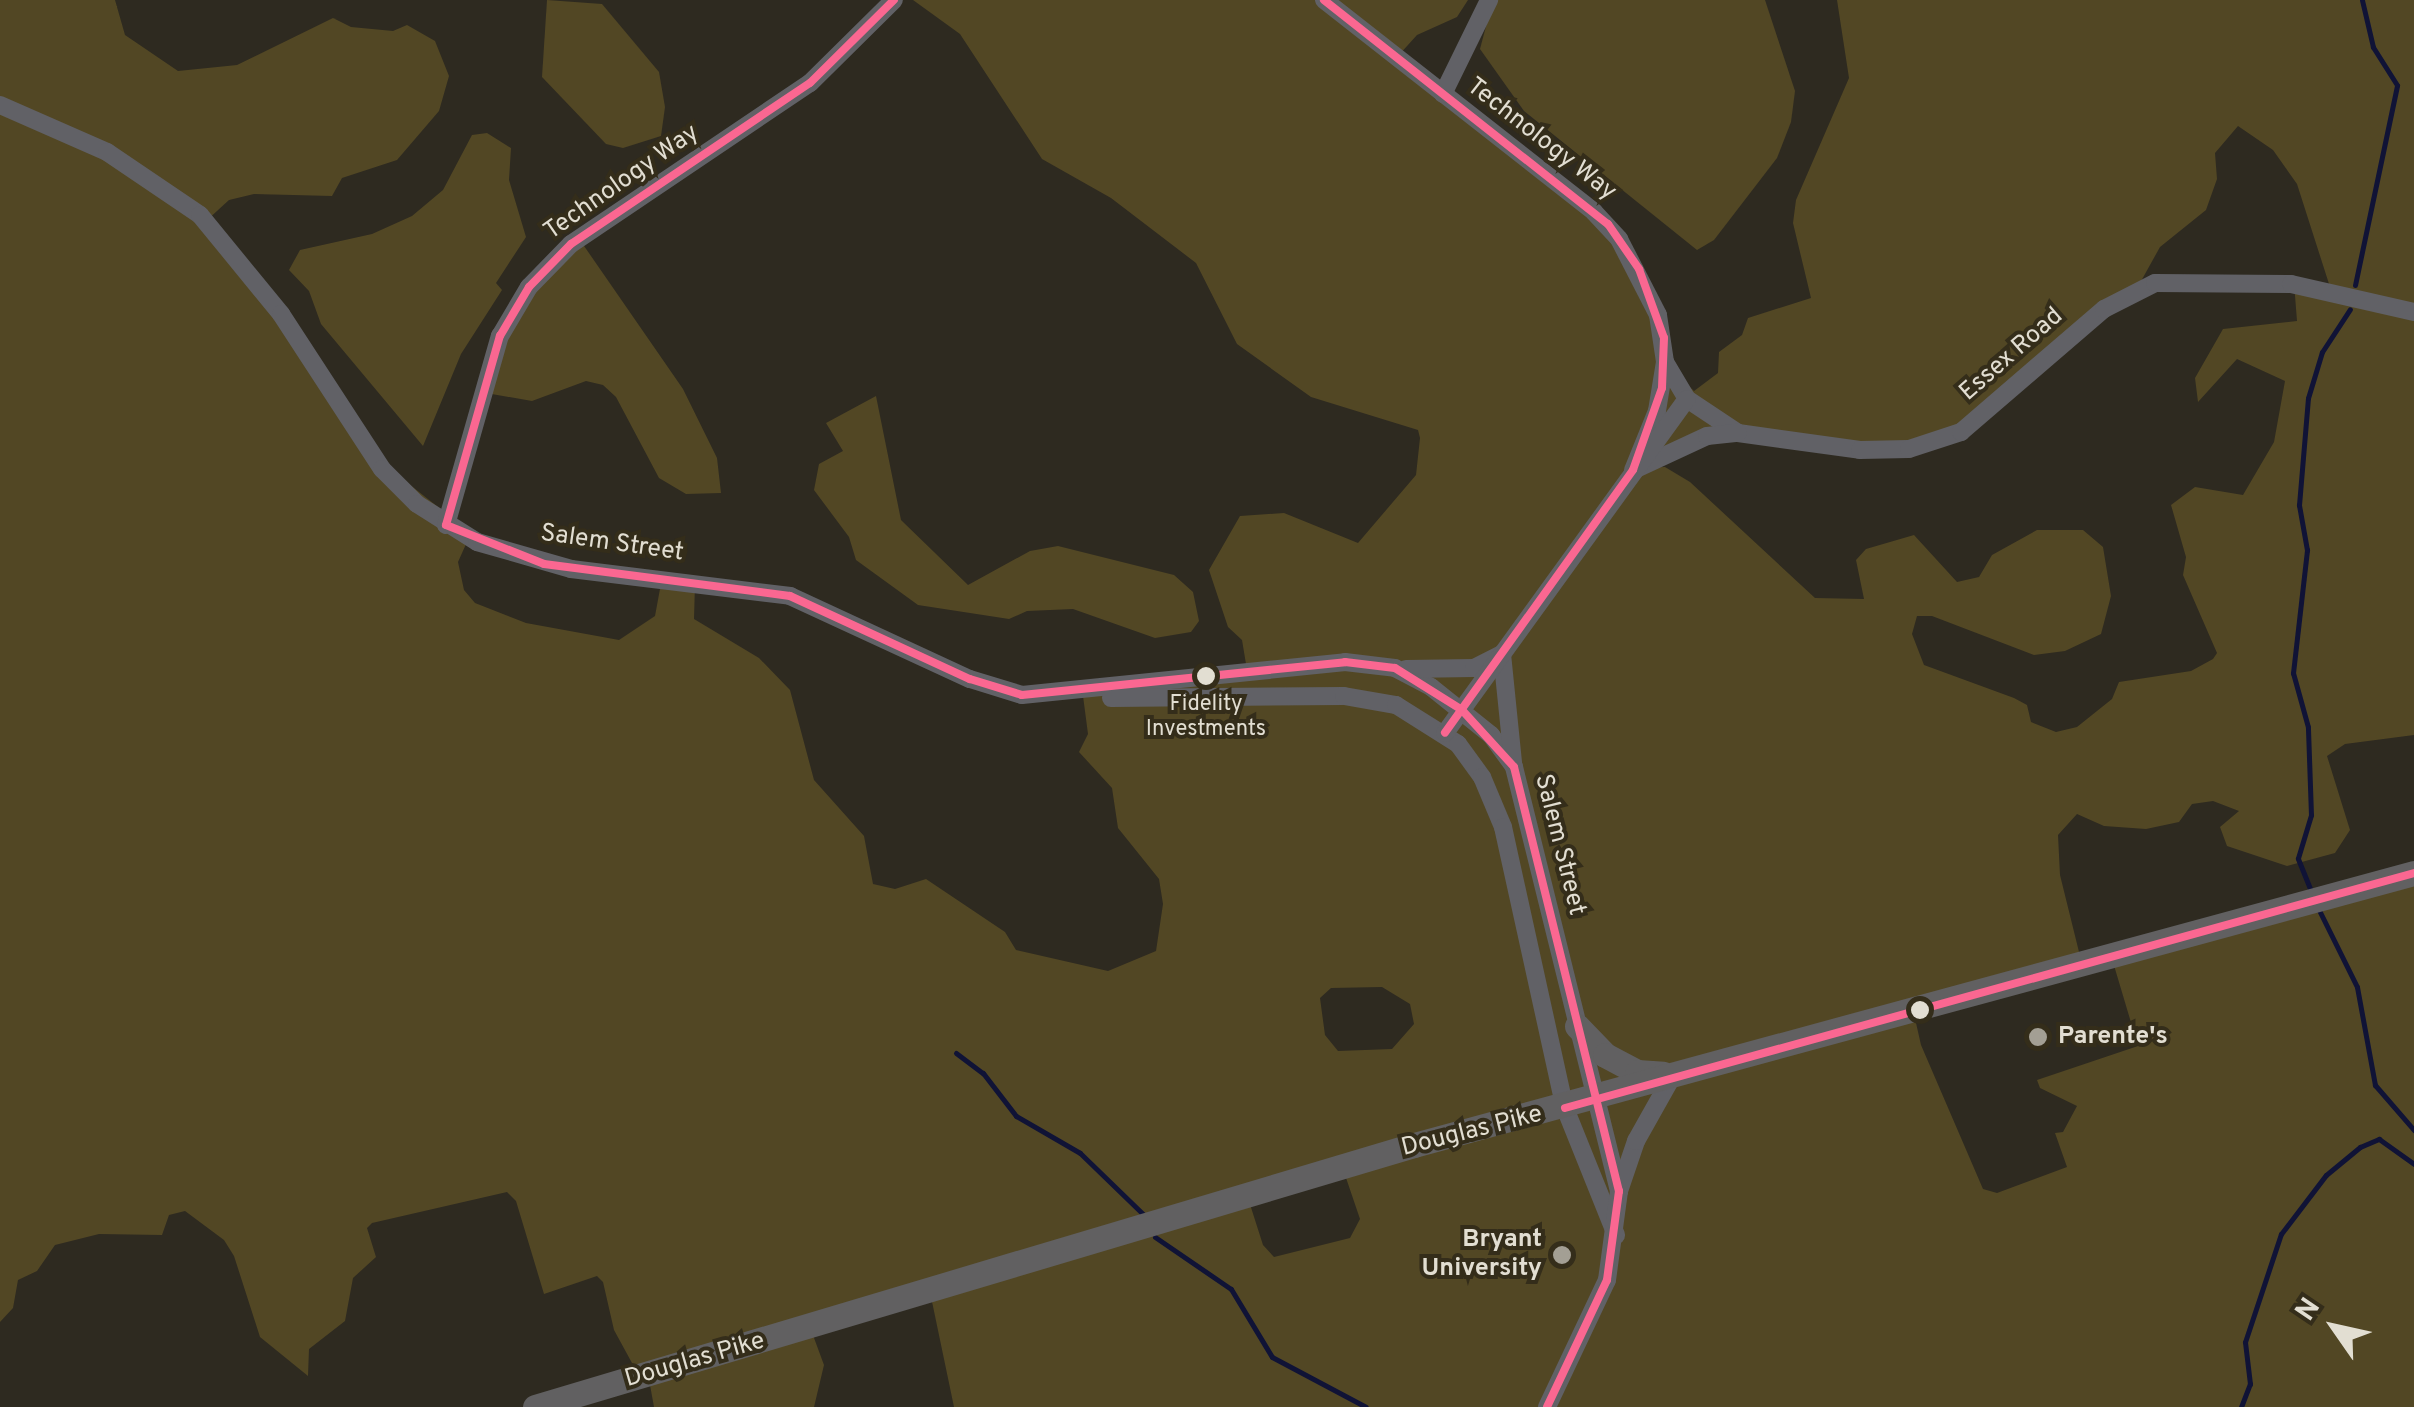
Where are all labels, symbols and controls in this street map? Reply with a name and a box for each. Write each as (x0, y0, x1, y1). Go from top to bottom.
street label: Technology Way (1460, 72, 1622, 208)
street label: Technology Way (539, 118, 705, 248)
street label: Essex Road (1954, 302, 2070, 408)
street label: Salem Street (538, 519, 686, 569)
marker: Fidelity Investments (1196, 666, 1216, 686)
place label: Fidelity Investments (1146, 691, 1266, 742)
street label: Salem Street (1527, 771, 1591, 919)
unlabelled marker (1910, 1000, 1930, 1020)
place label: Parente's (2058, 1022, 2168, 1052)
marker: Parente's (2027, 1026, 2049, 1048)
street label: Douglas Pike (1398, 1100, 1546, 1164)
place label: Bryant University (1422, 1226, 1542, 1285)
marker: Bryant University (1551, 1244, 1573, 1266)
north arrow (2284, 1277, 2384, 1377)
text: N (2289, 1292, 2330, 1329)
street label: Douglas Pike (622, 1327, 768, 1395)

